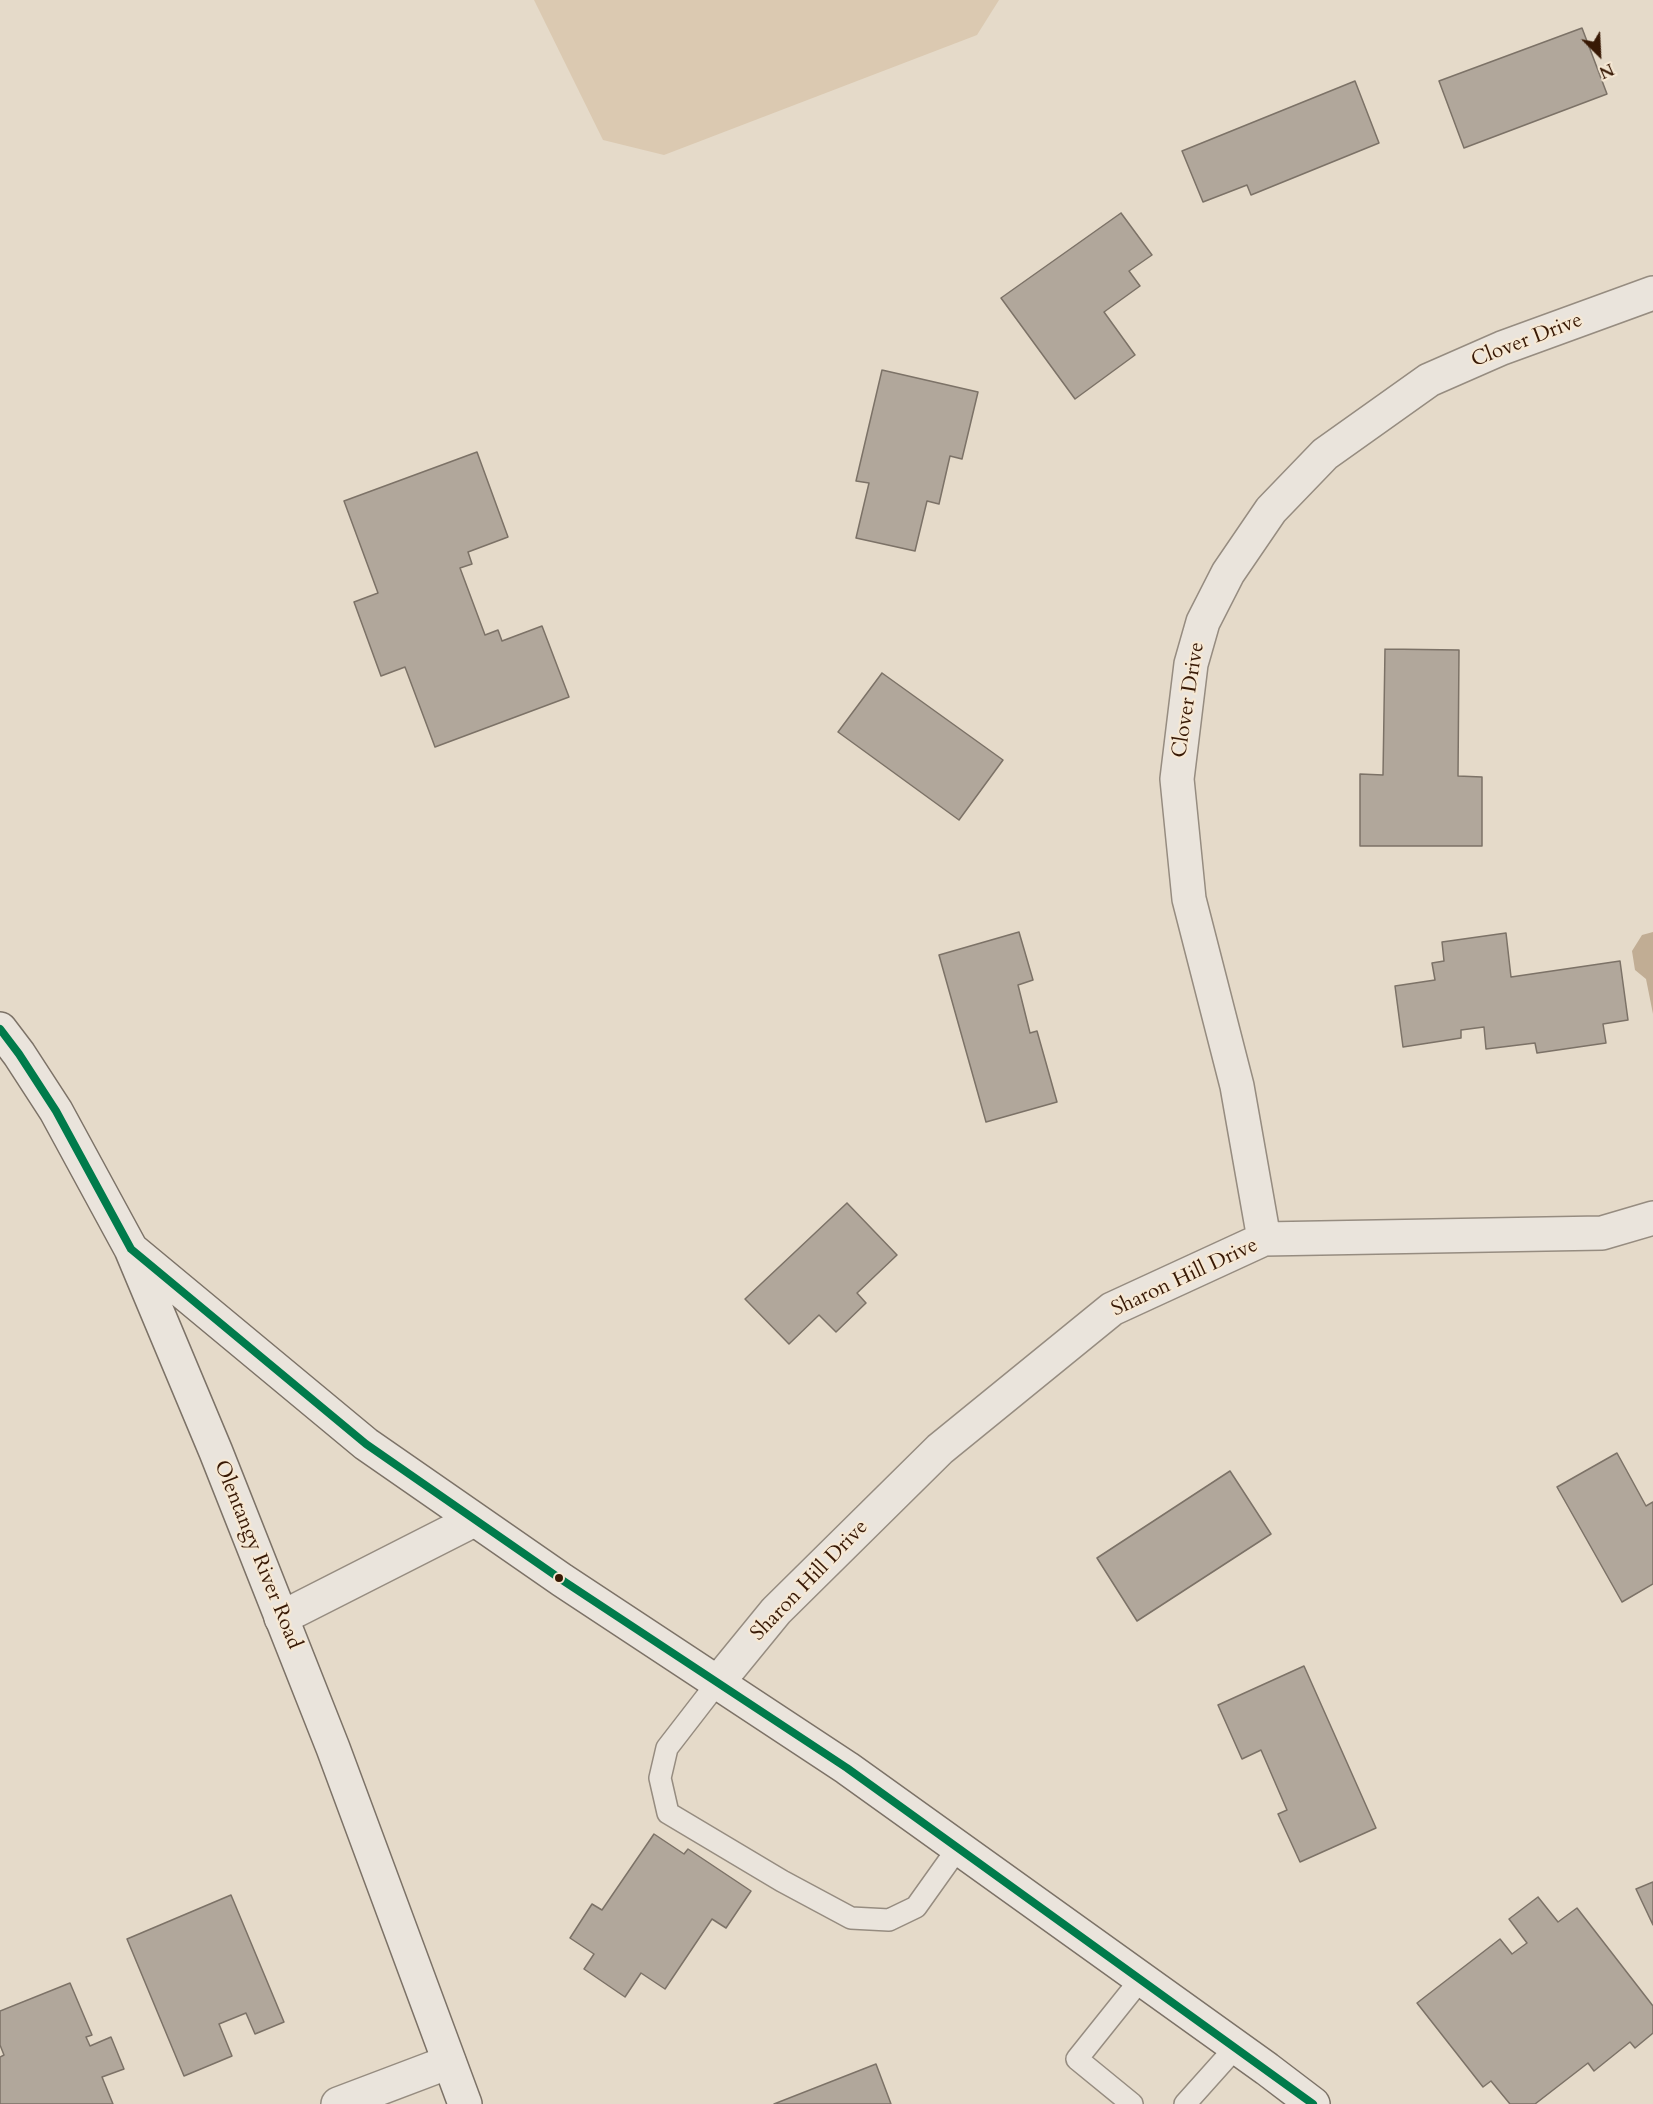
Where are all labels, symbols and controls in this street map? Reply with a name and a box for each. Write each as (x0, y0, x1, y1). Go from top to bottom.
north arrow (1569, 24, 1629, 84)
text: N (1596, 58, 1617, 83)
street label: Clover Drive (1468, 308, 1586, 374)
street label: Clover Drive (1167, 640, 1211, 760)
street label: Sharon Hill Drive (1108, 1233, 1262, 1323)
street label: Olentangy River Road (208, 1457, 306, 1653)
street label: Sharon Hill Drive (746, 1515, 874, 1647)
unlabelled marker (553, 1572, 565, 1584)

